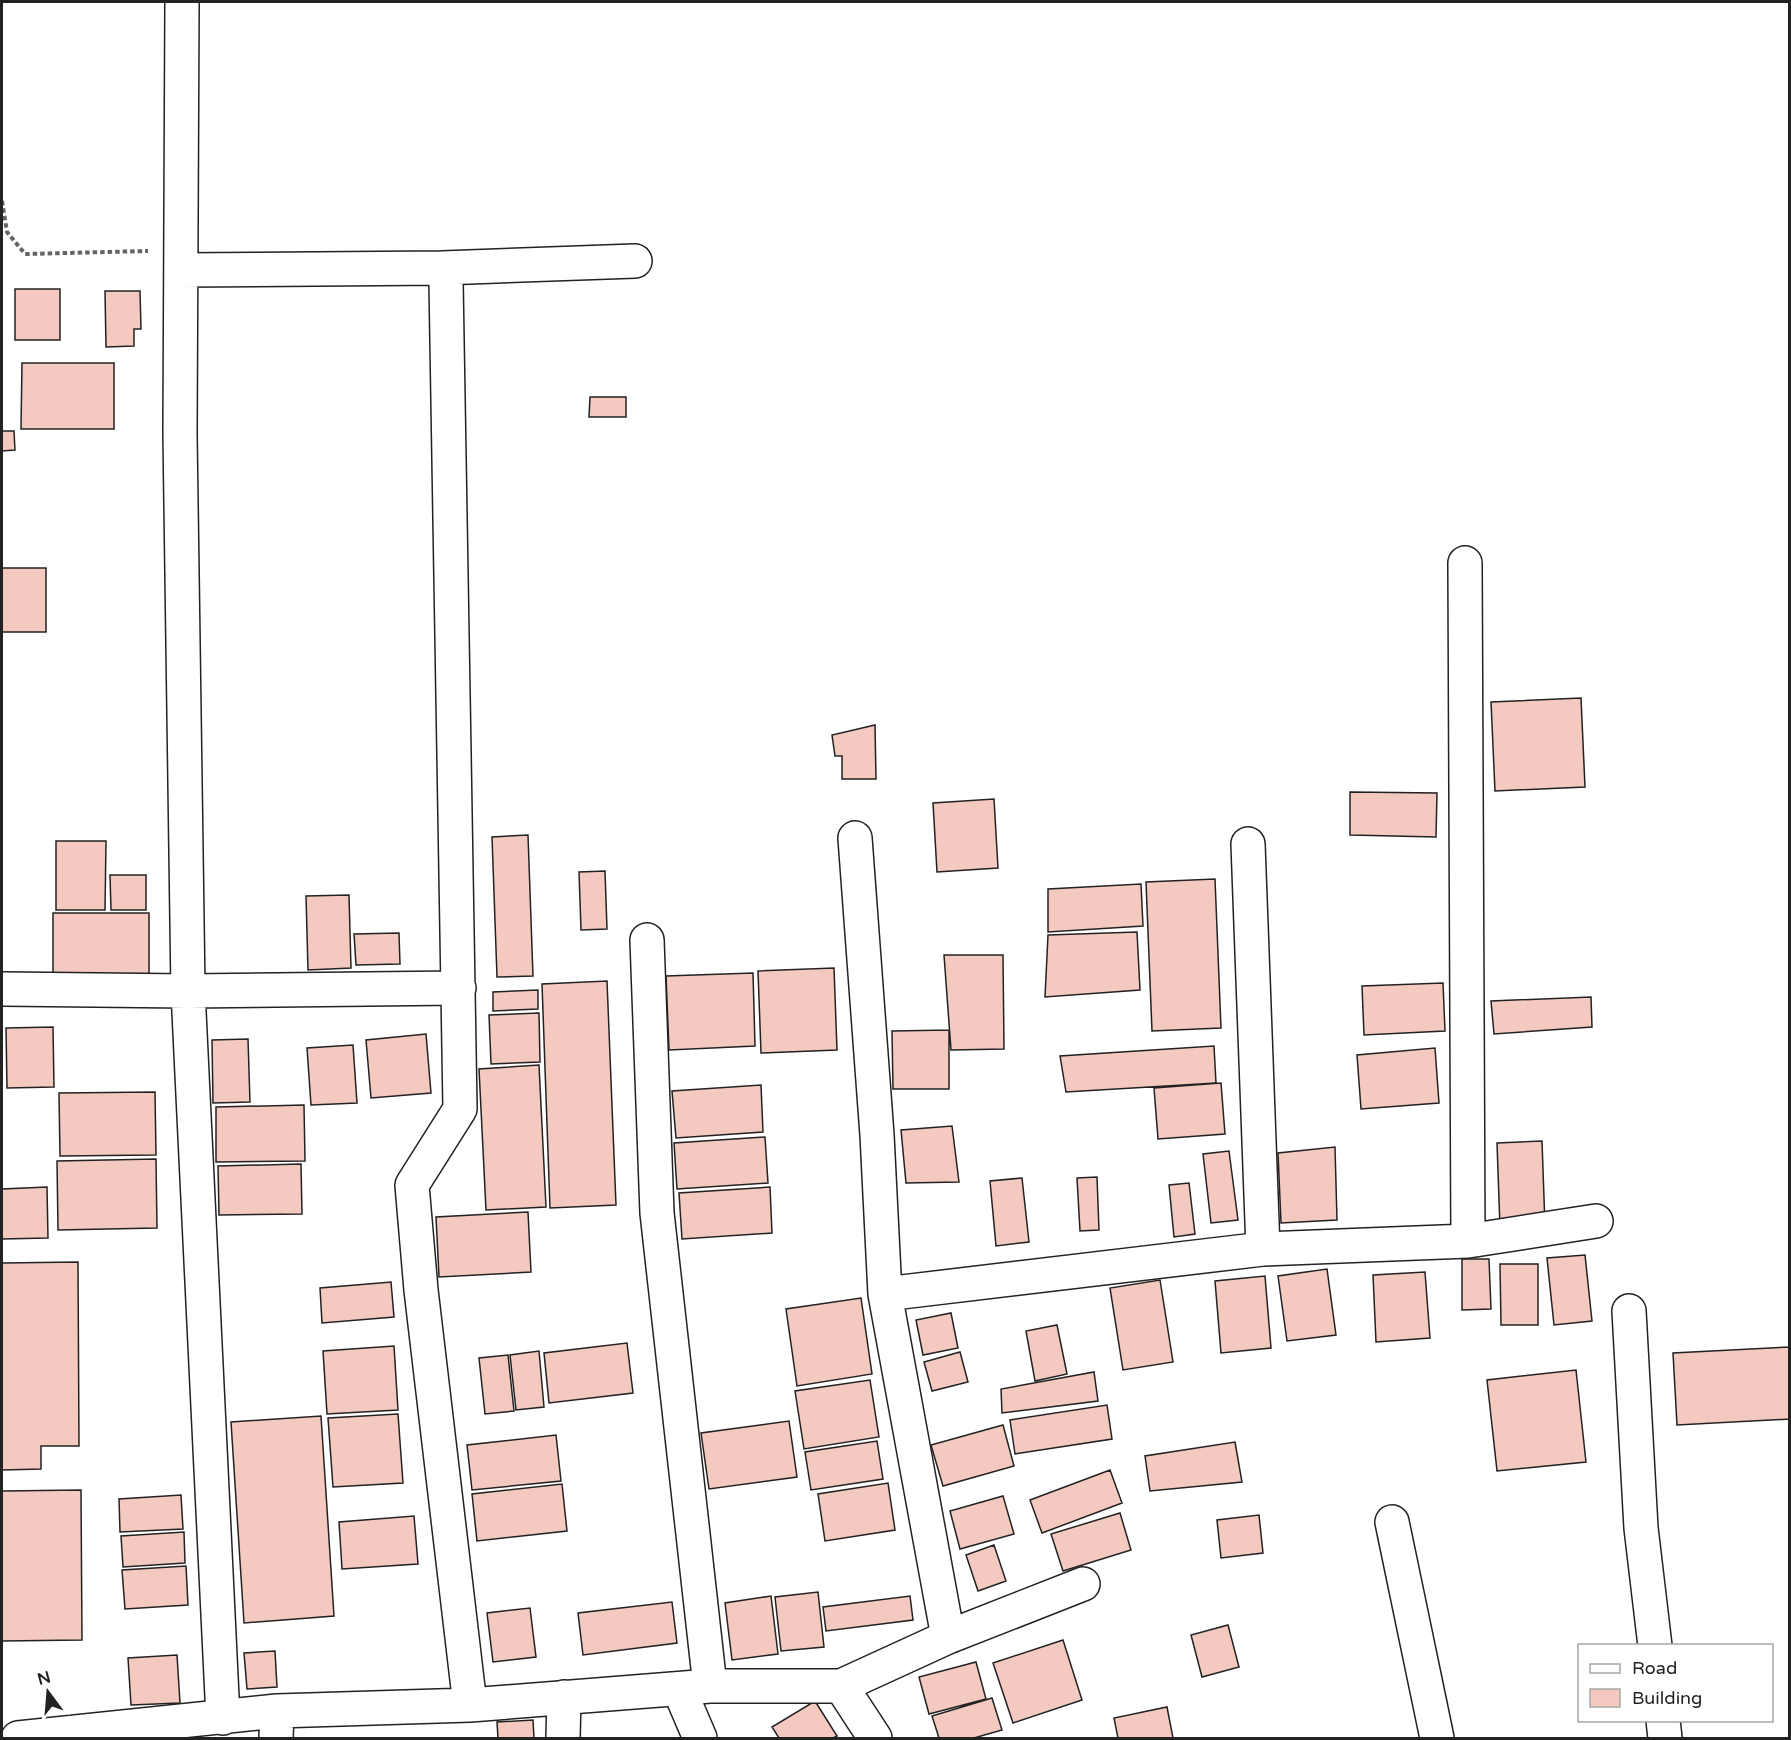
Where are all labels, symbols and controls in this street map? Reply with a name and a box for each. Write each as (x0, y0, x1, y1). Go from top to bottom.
legend (1578, 1644, 1773, 1722)
text: Road (1632, 1657, 1677, 1679)
north arrow (18, 1662, 78, 1722)
text: N (35, 1667, 53, 1690)
text: Building (1632, 1687, 1702, 1709)

